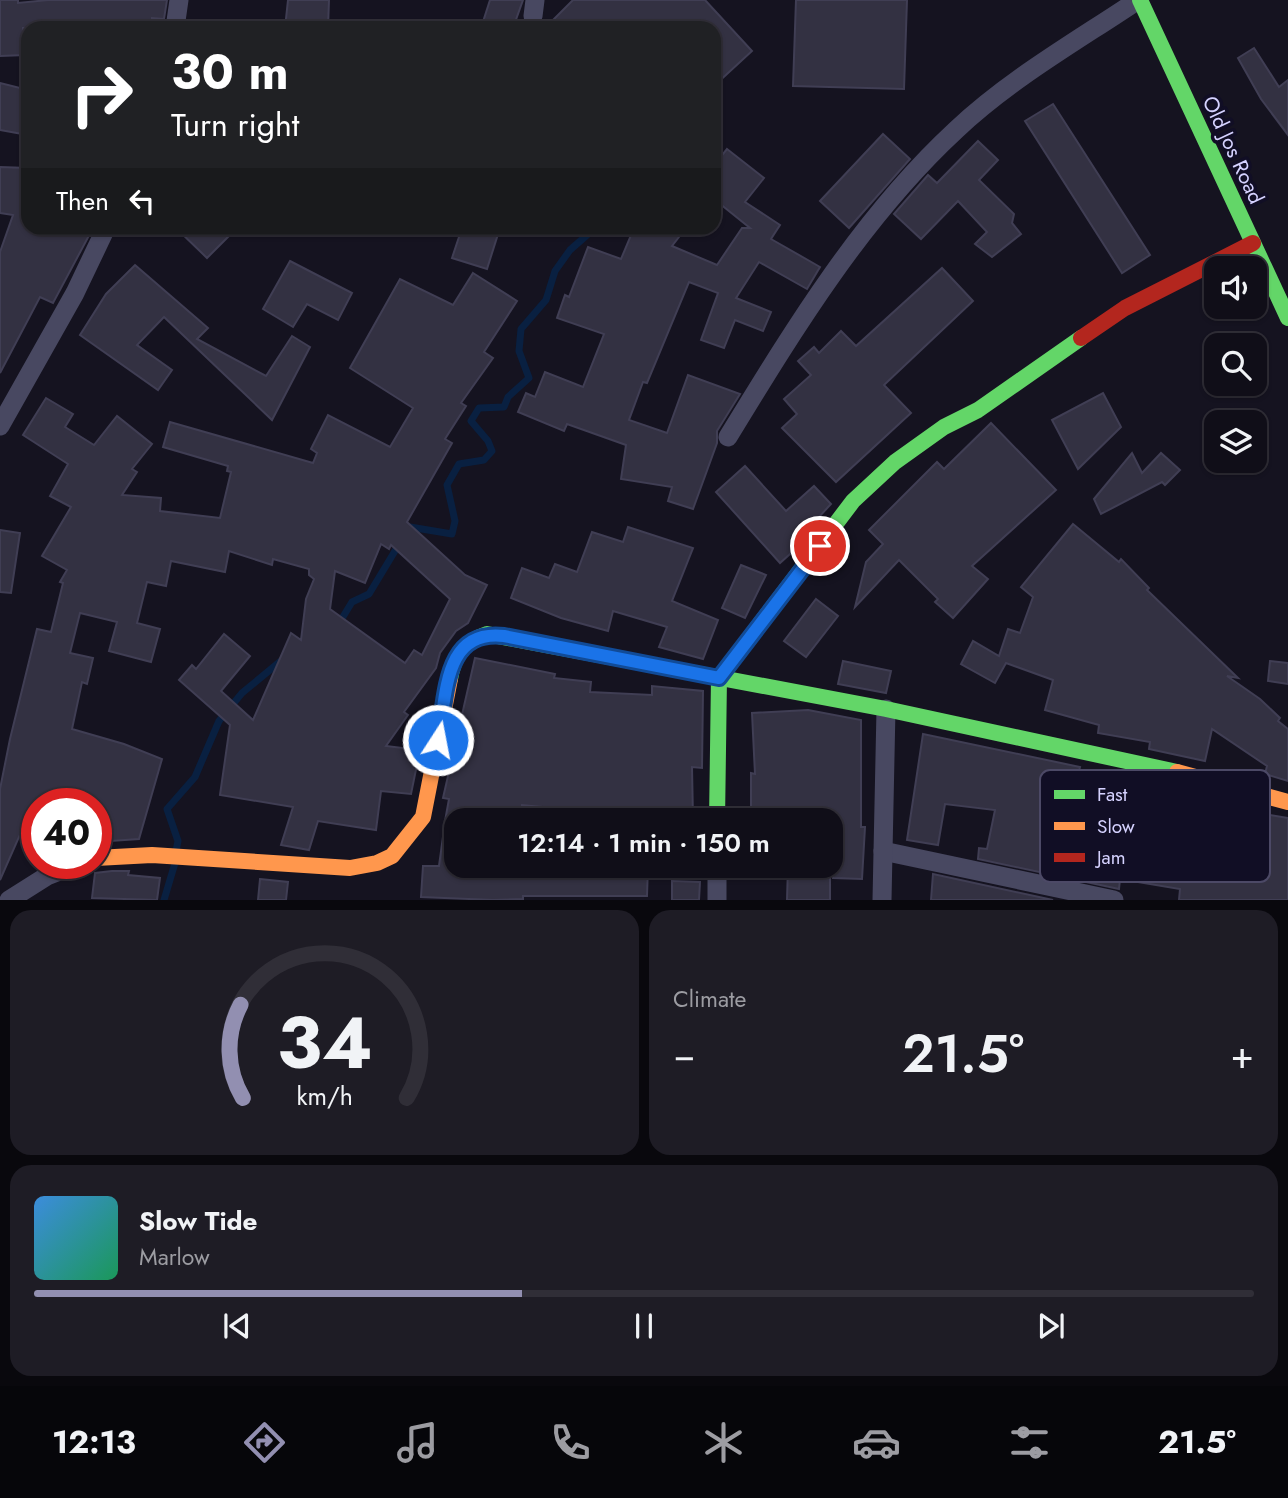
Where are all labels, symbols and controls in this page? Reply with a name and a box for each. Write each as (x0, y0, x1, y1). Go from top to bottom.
text: 30 m (171, 37, 289, 107)
icon: right (56, 49, 147, 140)
street label: Old Jos Road (1195, 91, 1271, 209)
text: Turn right (171, 102, 300, 148)
text: Then (56, 182, 109, 220)
icon: left (123, 182, 161, 220)
map controls (1204, 256, 1267, 473)
button: sound (1204, 256, 1267, 319)
button: search (1204, 333, 1267, 396)
button: layers (1204, 410, 1267, 473)
pin (790, 516, 850, 576)
icon: arrive (801, 527, 839, 565)
position arrow (401, 703, 475, 777)
legend (1040, 770, 1270, 882)
text: Fast (1097, 781, 1128, 808)
speed limit sign: 40 (21, 788, 112, 879)
text: Slow (1097, 813, 1135, 840)
text: 12:14 · 1 min · 150 m (517, 824, 770, 862)
text: Jam (1094, 844, 1126, 871)
text: Climate (673, 982, 746, 1016)
text: 34 (276, 991, 373, 1096)
text: 21.5° (902, 1016, 1024, 1092)
text: − (673, 1027, 695, 1082)
text: + (1231, 1027, 1254, 1082)
text: km/h (296, 1078, 353, 1114)
text: Slow Tide (139, 1202, 258, 1240)
text: Marlow (139, 1240, 210, 1274)
icon: previous (218, 1307, 256, 1345)
icon: pause (625, 1307, 663, 1345)
icon: next (1032, 1307, 1070, 1345)
icon: directions (240, 1418, 289, 1467)
icon: music (393, 1418, 442, 1467)
icon: phone (546, 1418, 595, 1467)
icon: climate (699, 1418, 748, 1467)
icon: car (852, 1418, 901, 1467)
icon: filters (1005, 1418, 1054, 1467)
text: 12:13 (52, 1419, 136, 1465)
text: 21.5° (1158, 1419, 1236, 1465)

